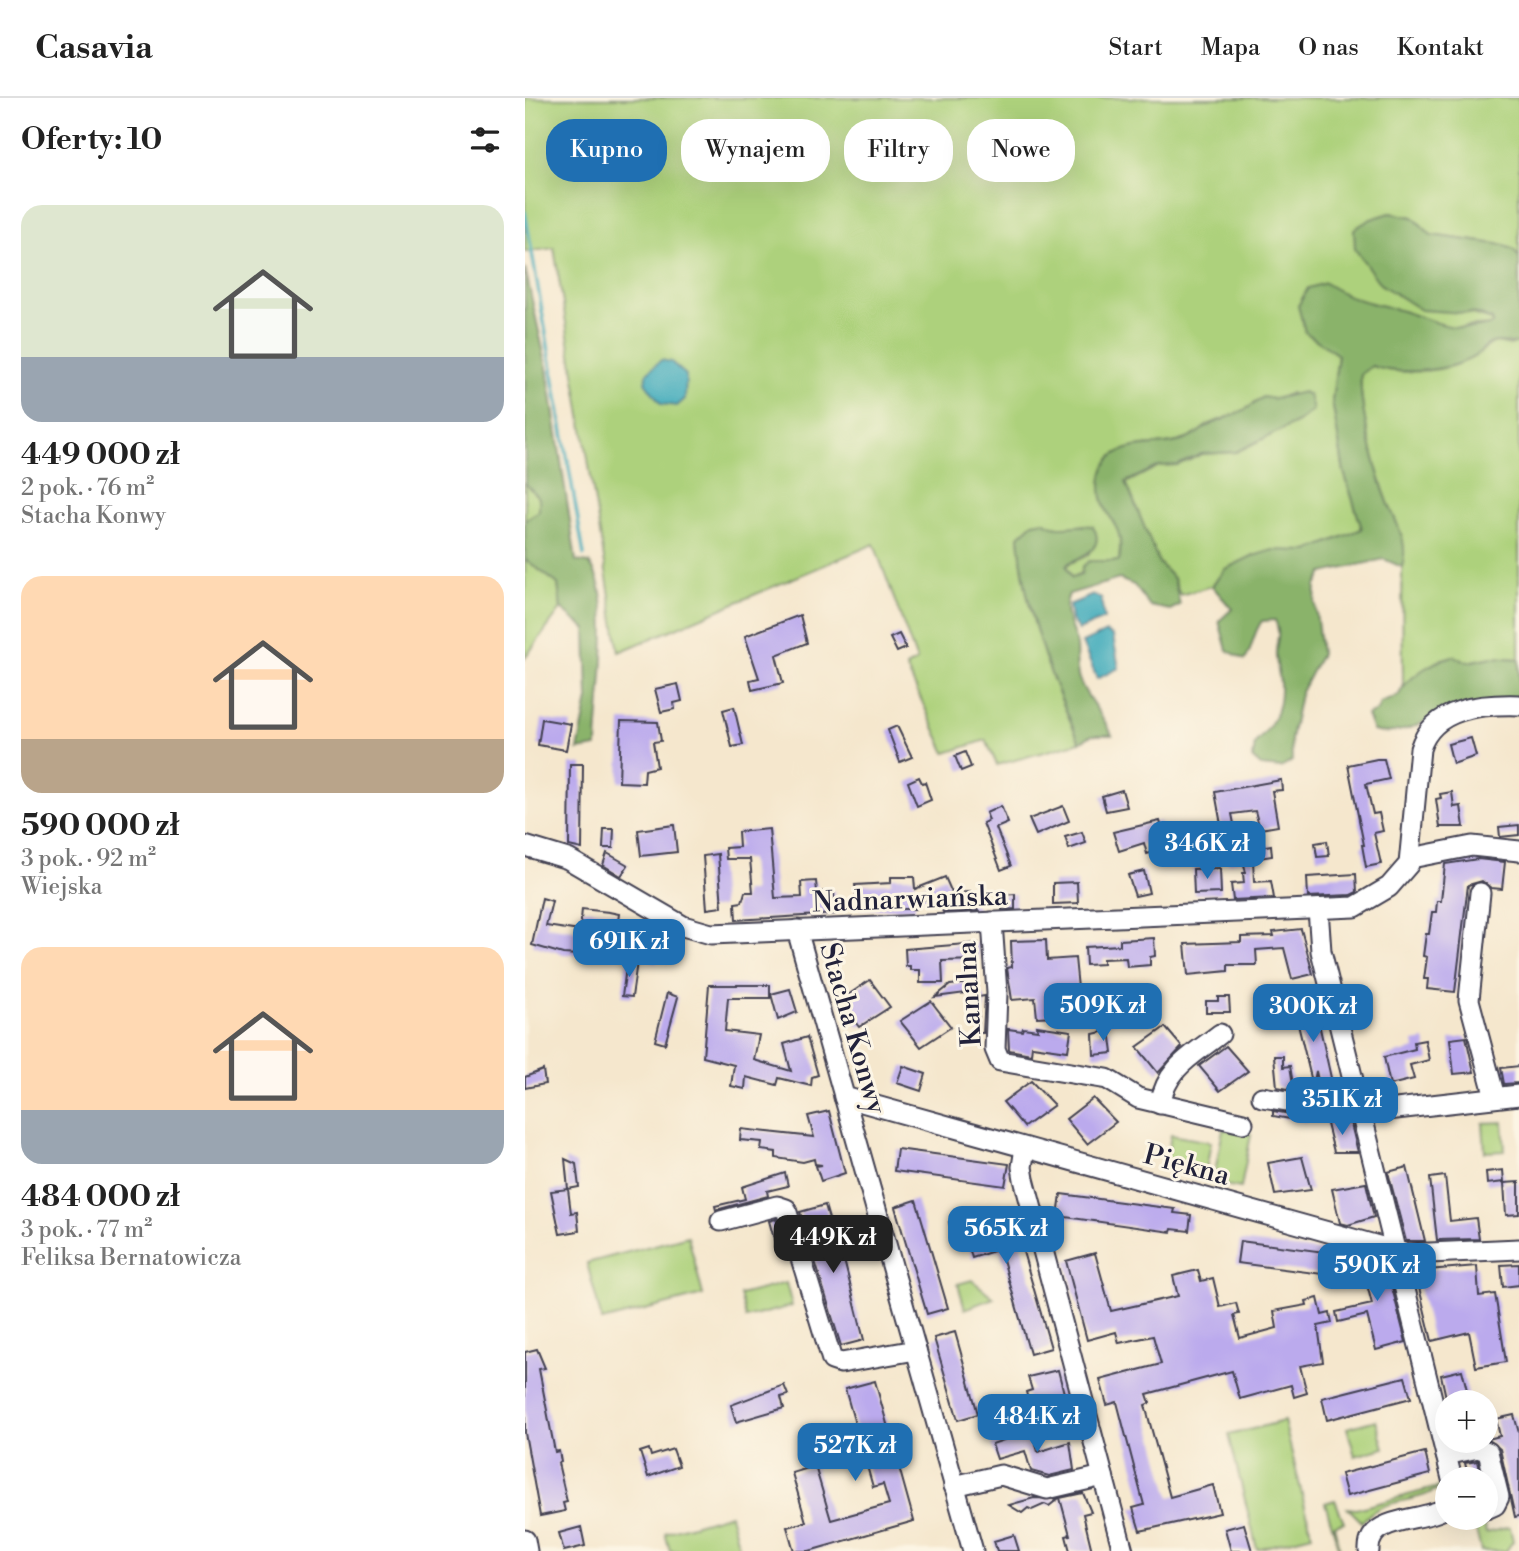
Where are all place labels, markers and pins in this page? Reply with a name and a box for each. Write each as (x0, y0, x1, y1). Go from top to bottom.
pin: 346K zł (1142, 822, 1272, 881)
pin: 691K zł (564, 920, 694, 979)
pin: 509K zł (1038, 984, 1168, 1043)
pin: 300K zł (1248, 984, 1378, 1044)
pin: 351K zł (1277, 1077, 1407, 1137)
pin: 565K zł (941, 1206, 1071, 1266)
pin: 449K zł (768, 1216, 898, 1275)
pin: 590K zł (1312, 1244, 1442, 1303)
pin: 484K zł (972, 1394, 1102, 1454)
pin: 527K zł (790, 1424, 920, 1483)

